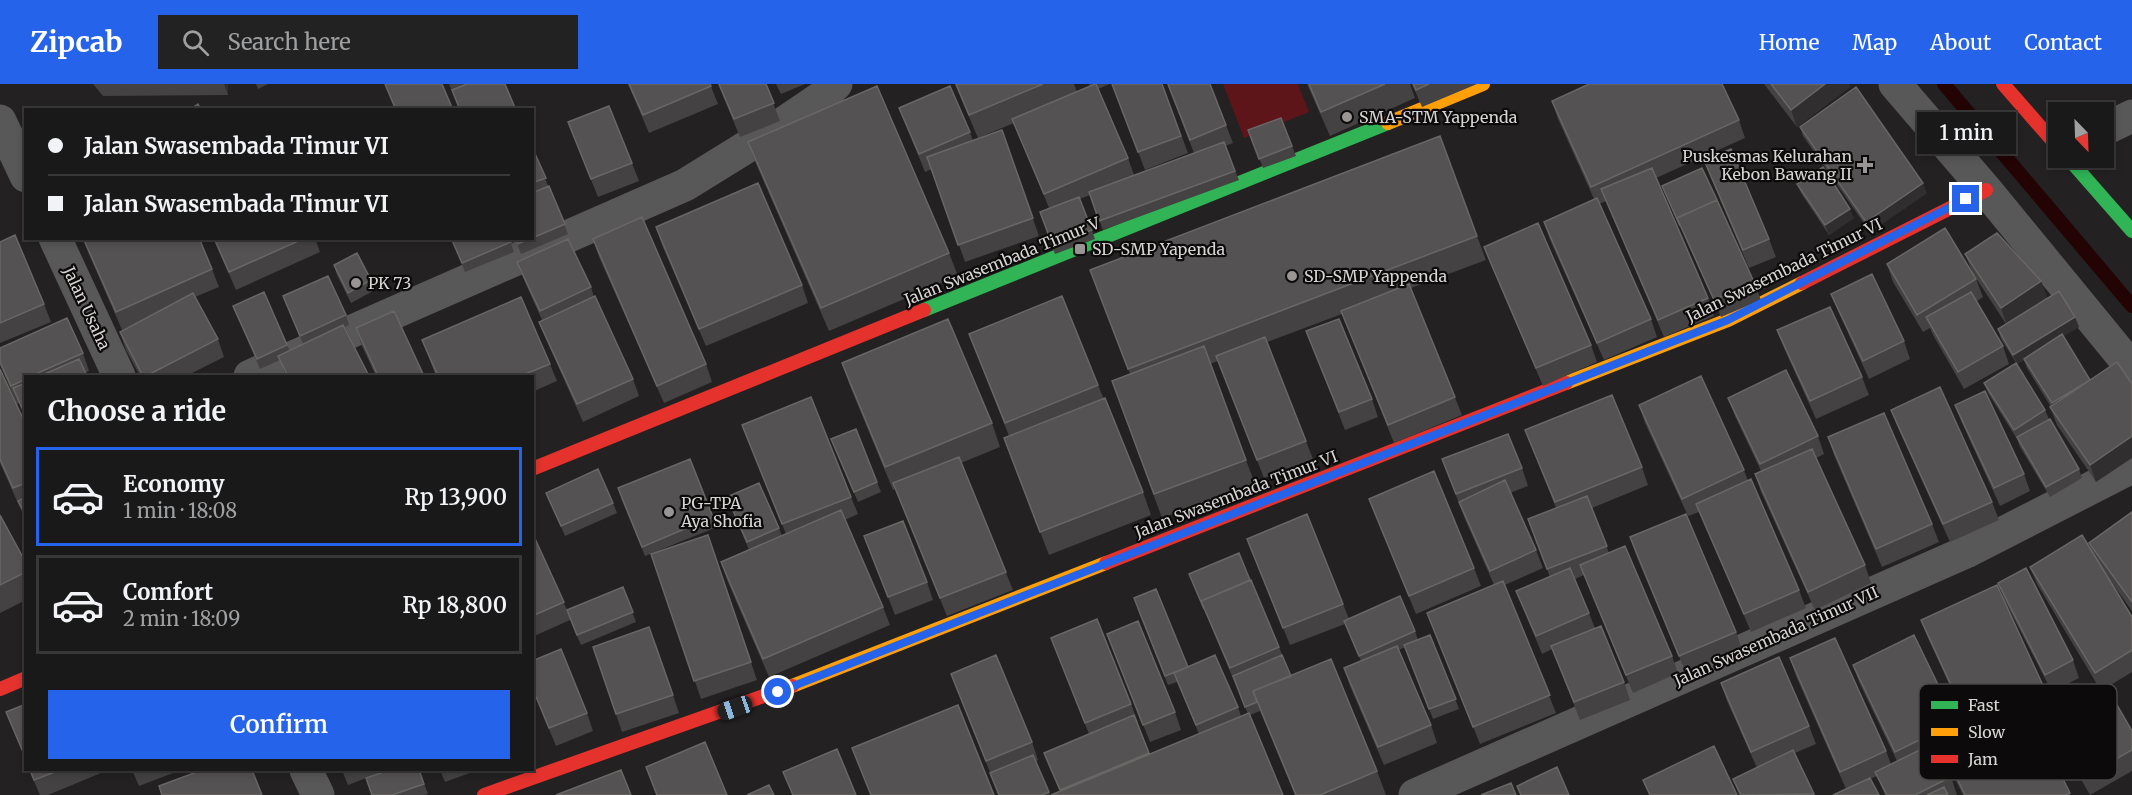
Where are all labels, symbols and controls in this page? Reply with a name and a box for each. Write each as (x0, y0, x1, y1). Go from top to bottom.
search box (158, 15, 578, 69)
text: Zipcab (30, 24, 122, 60)
icon: search (179, 26, 212, 59)
text: Search here (227, 28, 351, 56)
text: Home (1759, 29, 1819, 56)
text: Map (1852, 29, 1897, 56)
text: About (1930, 29, 1991, 56)
text: Contact (2024, 29, 2102, 56)
north arrow (2048, 102, 2114, 168)
map controls (2048, 102, 2114, 168)
place label: SMA-STM Yappenda (1359, 107, 1518, 127)
marker: SMA-STM Yappenda (1340, 110, 1354, 124)
callout: 1 min (1916, 112, 2016, 154)
text: 1 min (1940, 120, 1993, 145)
text: Jalan Swasembada Timur VI (84, 132, 389, 160)
place label: Puskesmas Kelurahan Kebon Bawang II (1682, 146, 1852, 184)
marker: Puskesmas Kelurahan Kebon Bawang II (1856, 156, 1874, 174)
route end (1952, 185, 1979, 212)
text: Jalan Swasembada Timur VI (84, 190, 389, 218)
street label: Jalan Swasembada Timur V (900, 212, 1103, 310)
street label: Jalan Swasembada Timur VI (1682, 214, 1885, 327)
place label: SD-SMP Yapenda (1092, 239, 1226, 259)
marker: SD-SMP Yapenda (1073, 242, 1087, 256)
street label: Jalan Usaha (59, 262, 115, 353)
place label: SD-SMP Yappenda (1304, 266, 1447, 286)
marker: SD-SMP Yappenda (1285, 269, 1299, 283)
place label: PK 73 (368, 273, 411, 293)
marker: PK 73 (349, 276, 363, 290)
text: Choose a ride (48, 394, 226, 428)
street label: Jalan Swasembada Timur VI (1131, 446, 1340, 542)
icon: car (51, 470, 105, 524)
text: Economy (123, 470, 224, 498)
text: Rp 13,900 (405, 483, 507, 511)
place label: PG-TPA Aya Shofia (680, 493, 762, 531)
text: 1 min · 18:08 (123, 498, 237, 523)
marker: PG-TPA Aya Shofia (662, 505, 676, 519)
icon: car (51, 578, 105, 632)
text: Comfort (123, 578, 213, 606)
street label: Jalan Swasembada Timur VII (1670, 582, 1881, 691)
text: Rp 18,800 (402, 591, 507, 619)
text: 2 min · 18:09 (123, 606, 240, 631)
route start (764, 678, 791, 705)
legend (1919, 684, 2117, 780)
button: Confirm (48, 690, 510, 759)
car (715, 694, 755, 722)
text: Fast (1968, 695, 2001, 715)
text: Slow (1968, 722, 2006, 742)
text: Jam (1967, 749, 1998, 769)

